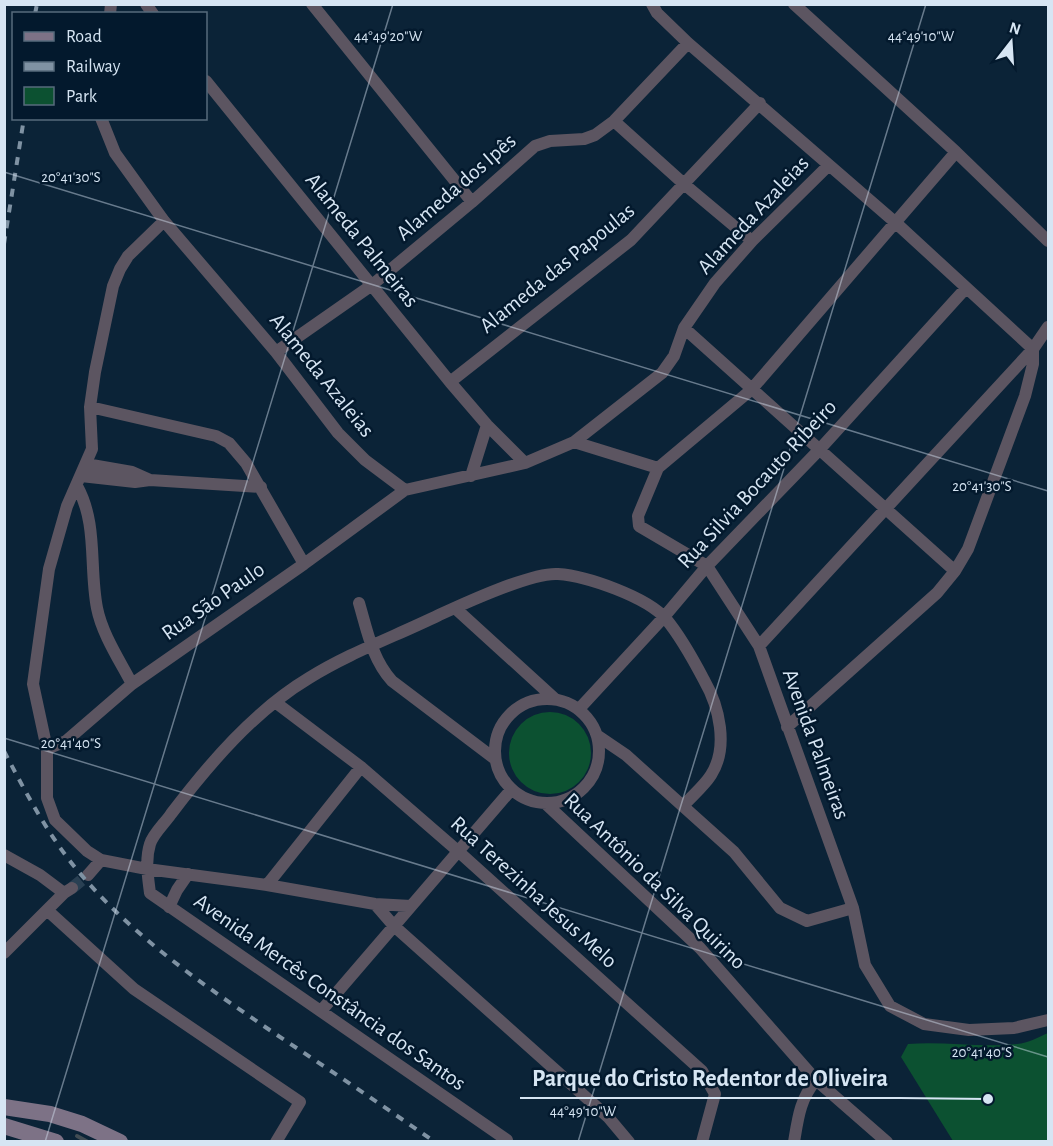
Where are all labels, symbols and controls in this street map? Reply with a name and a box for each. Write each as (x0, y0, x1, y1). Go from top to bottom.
legend (12, 12, 207, 120)
north arrow (981, 12, 1041, 72)
text: N (1007, 19, 1023, 38)
text: Road (66, 28, 102, 46)
text: 44°49'20"W (354, 29, 423, 44)
text: 44°49'10"W (888, 29, 955, 44)
text: Railway (66, 58, 121, 76)
text: Park (66, 88, 98, 106)
street label: Alameda dos Ipês (392, 129, 520, 245)
street label: Alameda Azaleias (693, 152, 813, 278)
street label: Alameda Palmeiras (301, 169, 423, 311)
text: 20°41'30"S (41, 170, 101, 185)
street label: Alameda das Papoulas (475, 199, 639, 337)
street label: Alameda Azaleias (266, 309, 378, 441)
street label: Rua Silvia Bocauto Ribeiro (673, 395, 841, 573)
text: 20°41'30"S (952, 479, 1012, 494)
street label: Rua São Paulo (158, 558, 268, 644)
street label: Avenida Palmeiras (779, 666, 853, 822)
text: 20°41'40"S (41, 736, 101, 751)
street label: Rua Antônio da Silva Quirino (560, 789, 750, 973)
street label: Rua Terezinha Jesus Melo (447, 812, 621, 972)
street label: Avenida Mercês Constância dos Santos (190, 890, 470, 1094)
text: 20°41'40"S (952, 1045, 1012, 1060)
callout: Parque do Cristo Redentor de Oliveira (520, 1056, 900, 1098)
text: Parque do Cristo Redentor de Oliveira (532, 1067, 888, 1091)
text: 44°49'10"W (550, 1104, 617, 1119)

